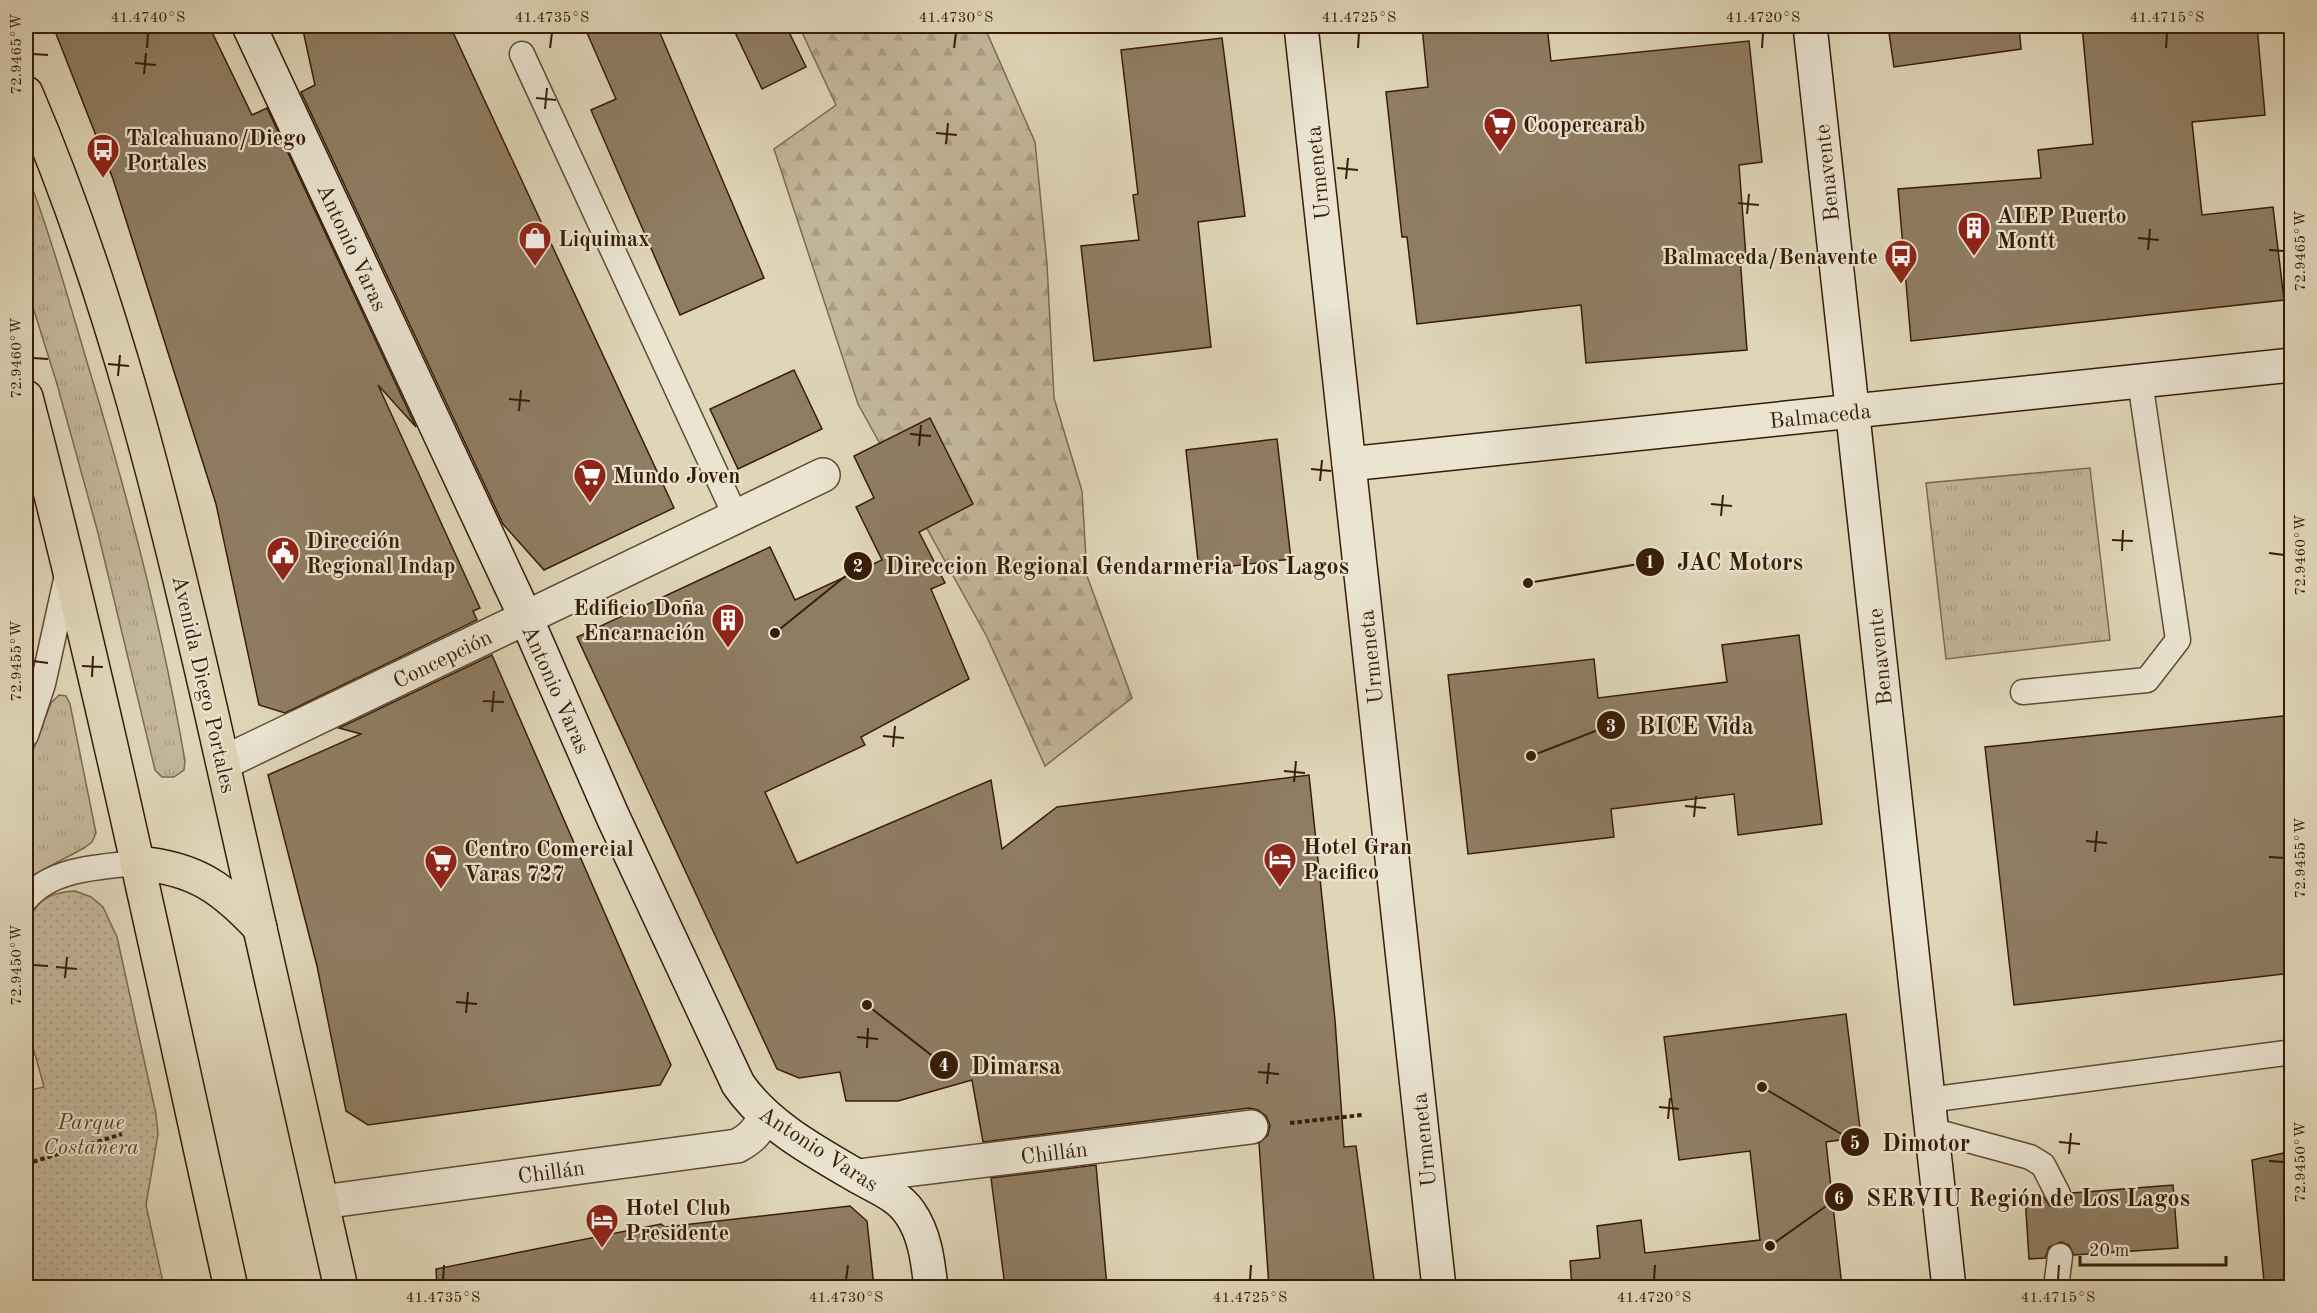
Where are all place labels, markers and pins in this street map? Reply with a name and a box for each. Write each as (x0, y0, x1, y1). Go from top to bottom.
supermarket icon: Coopercarab (1482, 106, 1518, 153)
place label: Coopercarab (1523, 115, 1645, 137)
place label: Talcahuano/Diego Portales (126, 128, 306, 175)
bus stop icon: Talcahuano/Diego Portales (85, 132, 121, 179)
place label: AIEP Puerto Montt (1997, 206, 2127, 253)
building icon: AIEP Puerto Montt (1956, 210, 1992, 257)
shop icon: Liquimax (517, 220, 553, 267)
place label: Liquimax (558, 229, 650, 251)
bus stop icon: Balmaceda/Benavente (1883, 238, 1919, 285)
place label: Balmaceda/Benavente (1662, 247, 1878, 269)
supermarket icon: Mundo Joven (572, 457, 608, 504)
place label: Mundo Joven (613, 466, 741, 488)
place label: Dirección Regional Indap (306, 531, 455, 578)
public building icon: Dirección Regional Indap (265, 535, 301, 582)
callout: JAC Motors (1635, 541, 1815, 583)
callout: Direccion Regional Gendarmeria Los Lagos (843, 545, 1361, 587)
place label: Edificio Doña Encarnación (573, 598, 705, 645)
building icon: Edificio Doña Encarnación (710, 602, 746, 649)
callout: BICE Vida (1596, 704, 1766, 746)
place label: Hotel Gran Pacifico (1303, 837, 1412, 884)
place label: Centro Comercial Varas 727 (464, 839, 634, 886)
hotel icon: Hotel Gran Pacifico (1262, 841, 1298, 888)
supermarket icon: Centro Comercial Varas 727 (423, 843, 459, 890)
callout: Dimarsa (929, 1044, 1074, 1086)
callout: Dimotor (1840, 1121, 1982, 1163)
callout: SERVIU Región de Los Lagos (1824, 1176, 2202, 1218)
place label: Hotel Club Presidente (625, 1198, 731, 1245)
hotel icon: Hotel Club Presidente (584, 1202, 620, 1249)

